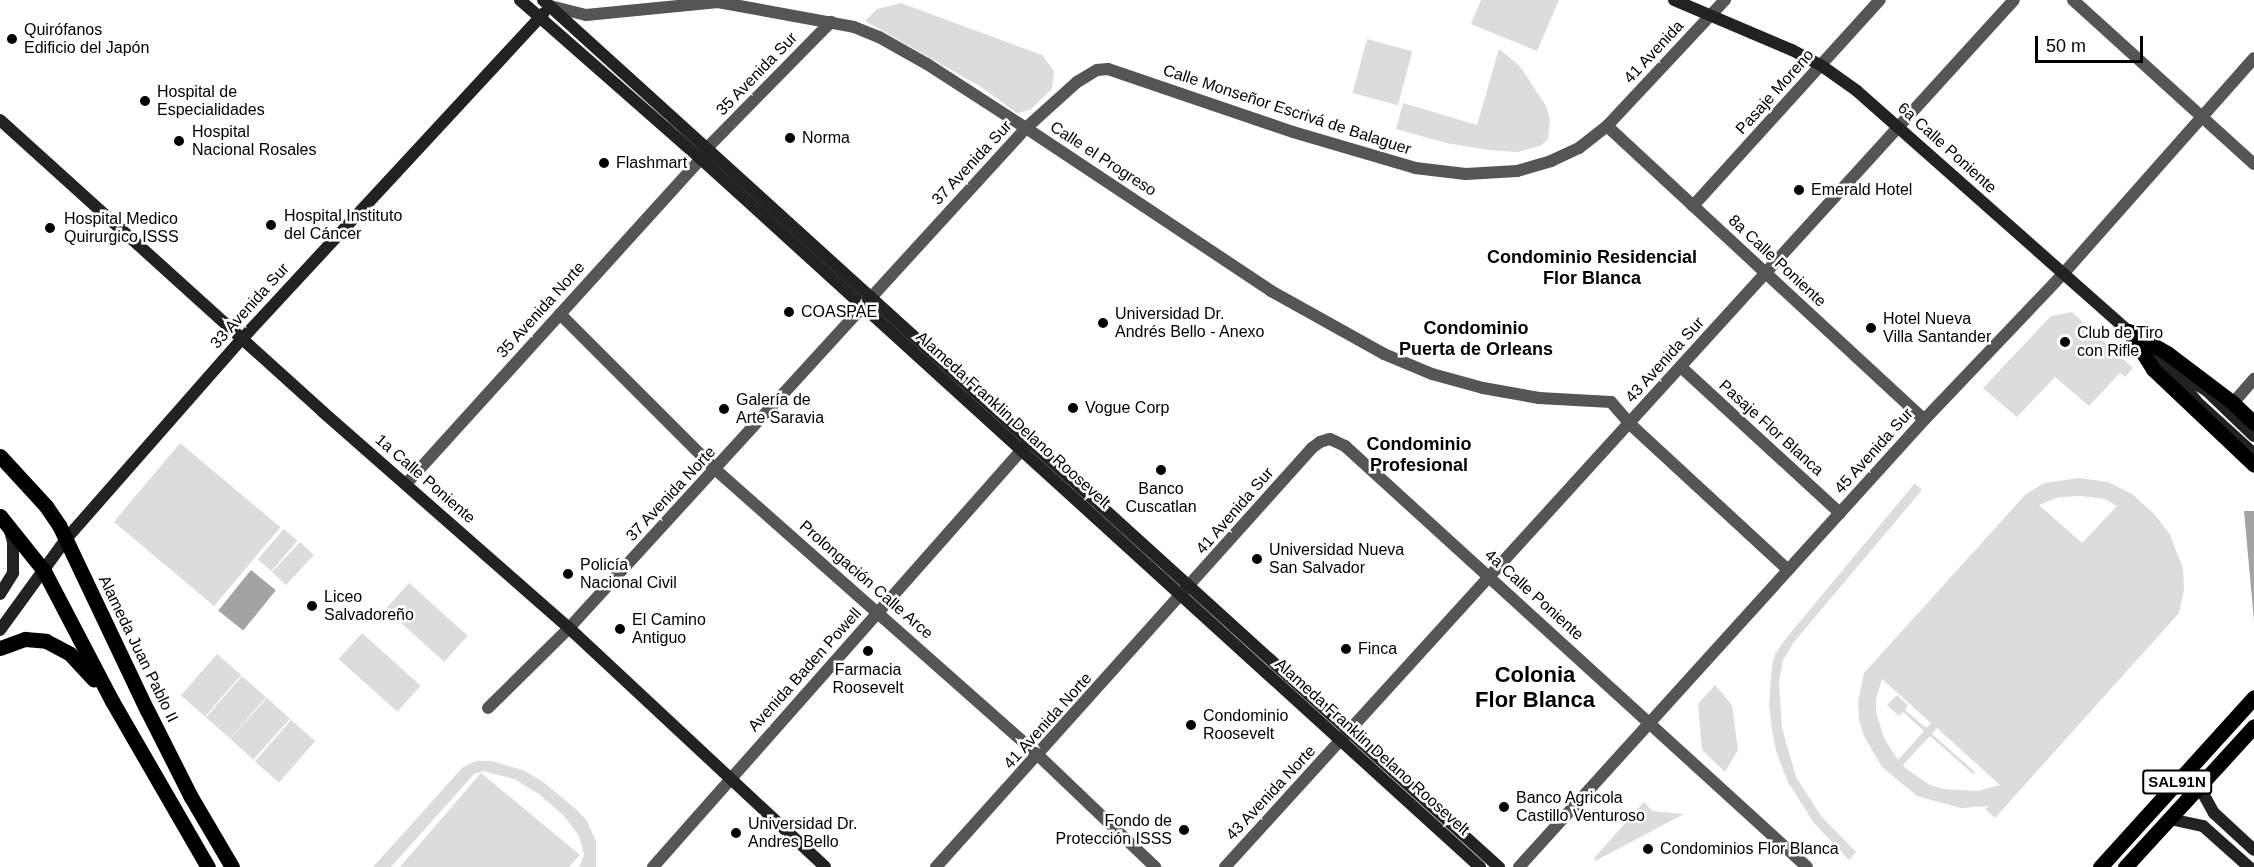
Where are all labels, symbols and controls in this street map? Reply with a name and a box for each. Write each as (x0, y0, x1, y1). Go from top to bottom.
street label: 41 Avenida (1620, 16, 1688, 88)
place label: Quirófanos Edificio del Japón (24, 20, 149, 58)
scale bar (2038, 24, 2146, 62)
street label: 35 Avenida Sur (712, 28, 802, 120)
marker: Quirófanos Edificio del Japón (5, 32, 19, 46)
text: 50 m (2046, 36, 2086, 56)
street label: Pasaje Moreno (1732, 46, 1818, 138)
street label: Calle Monseñor Escrivá de Balaguer (1161, 61, 1413, 159)
place label: Hospital de Especialidades (157, 82, 265, 120)
marker: Hospital de Especialidades (138, 94, 152, 108)
street label: 6a Calle Poniente (1894, 99, 2000, 197)
street label: 37 Avenida Sur (928, 117, 1016, 209)
street label: Calle el Progreso (1046, 118, 1160, 200)
place label: Hospital Nacional Rosales (192, 122, 317, 160)
place label: Norma (802, 128, 850, 148)
marker: Norma (783, 131, 797, 145)
marker: Hospital Nacional Rosales (170, 132, 188, 150)
place label: Flashmart (616, 153, 687, 173)
marker: Flashmart (597, 156, 611, 170)
place label: Emerald Hotel (1811, 180, 1912, 200)
marker: Emerald Hotel (1792, 183, 1806, 197)
place label: Hospital Instituto del Cáncer (284, 206, 402, 244)
place label: Hospital Medico Quirurgico ISSS (64, 209, 179, 247)
street label: 8a Calle Poniente (1724, 211, 1830, 311)
marker: Hospital Instituto del Cáncer (262, 216, 280, 234)
marker: Hospital Medico Quirurgico ISSS (41, 219, 59, 237)
district label: Condominio Residencial Flor Blanca (1487, 247, 1697, 290)
street label: 35 Avenida Norte (493, 258, 589, 362)
street label: 33 Avenida Sur (206, 259, 294, 353)
place label: COASPAE (801, 302, 877, 322)
place label: Universidad Dr. Andrés Bello - Anexo (1115, 304, 1265, 342)
marker: COASPAE (782, 305, 796, 319)
place label: Hotel Nueva Villa Santander (1883, 309, 1991, 347)
street label: 43 Avenida Sur (1621, 313, 1709, 407)
marker: Universidad Dr. Andrés Bello - Anexo (1096, 316, 1110, 330)
district label: Condominio Puerta de Orleans (1399, 318, 1553, 360)
marker: Hotel Nueva Villa Santander (1864, 321, 1878, 335)
place label: Club de Tiro con Rifle (2077, 323, 2164, 361)
street label: Alameda Franklin Delano Roosevelt (912, 327, 1114, 513)
marker: Club de Tiro con Rifle (2058, 335, 2072, 349)
street label: Pasaje Flor Blanca (1715, 376, 1827, 480)
place label: Galería de Arte Saravia (736, 390, 824, 428)
place label: Vogue Corp (1085, 398, 1170, 418)
marker: Vogue Corp (1066, 401, 1080, 415)
marker: Galería de Arte Saravia (717, 402, 731, 416)
street label: 45 Avenida Sur (1830, 404, 1918, 498)
street label: 1a Calle Poniente (371, 430, 479, 528)
district label: Condominio Profesional (1367, 434, 1471, 476)
street label: 37 Avenida Norte (622, 442, 720, 546)
marker: Banco Cuscatlan (1154, 463, 1168, 477)
street label: 41 Avenida Sur (1192, 464, 1278, 558)
place label: Banco Cuscatlan (1125, 479, 1197, 517)
street label: Prolongación Calle Arce (795, 516, 937, 644)
place label: Universidad Nueva San Salvador (1269, 540, 1404, 578)
street label: 4a Calle Poniente (1481, 546, 1587, 644)
marker: Universidad Nueva San Salvador (1250, 552, 1264, 566)
place label: Policía Nacional Civil (580, 555, 677, 593)
marker: Policía Nacional Civil (561, 567, 575, 581)
street label: Alameda Juan Pablo II (94, 572, 182, 726)
place label: Liceo Salvadoreño (324, 587, 414, 625)
marker: Liceo Salvadoreño (305, 599, 319, 613)
street label: Avenida Baden Powell (744, 604, 866, 736)
place label: El Camino Antiguo (632, 610, 706, 648)
marker: El Camino Antiguo (613, 622, 627, 636)
place label: Finca (1358, 639, 1397, 659)
marker: Finca (1339, 642, 1353, 656)
marker: Farmacia Roosevelt (861, 644, 875, 658)
street label: Alameda Franklin Delano Roosevelt (1271, 654, 1473, 840)
place label: Farmacia Roosevelt (832, 660, 904, 698)
district label: Colonia Flor Blanca (1475, 661, 1595, 712)
street label: 41 Avenida Norte (1000, 669, 1096, 773)
place label: Condominio Roosevelt (1203, 706, 1288, 744)
marker: Condominio Roosevelt (1184, 718, 1198, 732)
street label: 43 Avenida Norte (1222, 741, 1320, 845)
road number: SAL91N (2141, 770, 2213, 794)
place label: Banco Agricola Castillo Venturoso (1516, 788, 1645, 826)
marker: Banco Agricola Castillo Venturoso (1497, 800, 1511, 814)
place label: Fondo de Protección ISSS (1056, 811, 1172, 849)
place label: Universidad Dr. Andres Bello (748, 814, 857, 852)
marker: Fondo de Protección ISSS (1177, 823, 1191, 837)
marker: Universidad Dr. Andres Bello (729, 826, 743, 840)
place label: Condominios Flor Blanca (1660, 839, 1839, 859)
marker: Condominios Flor Blanca (1641, 842, 1655, 856)

